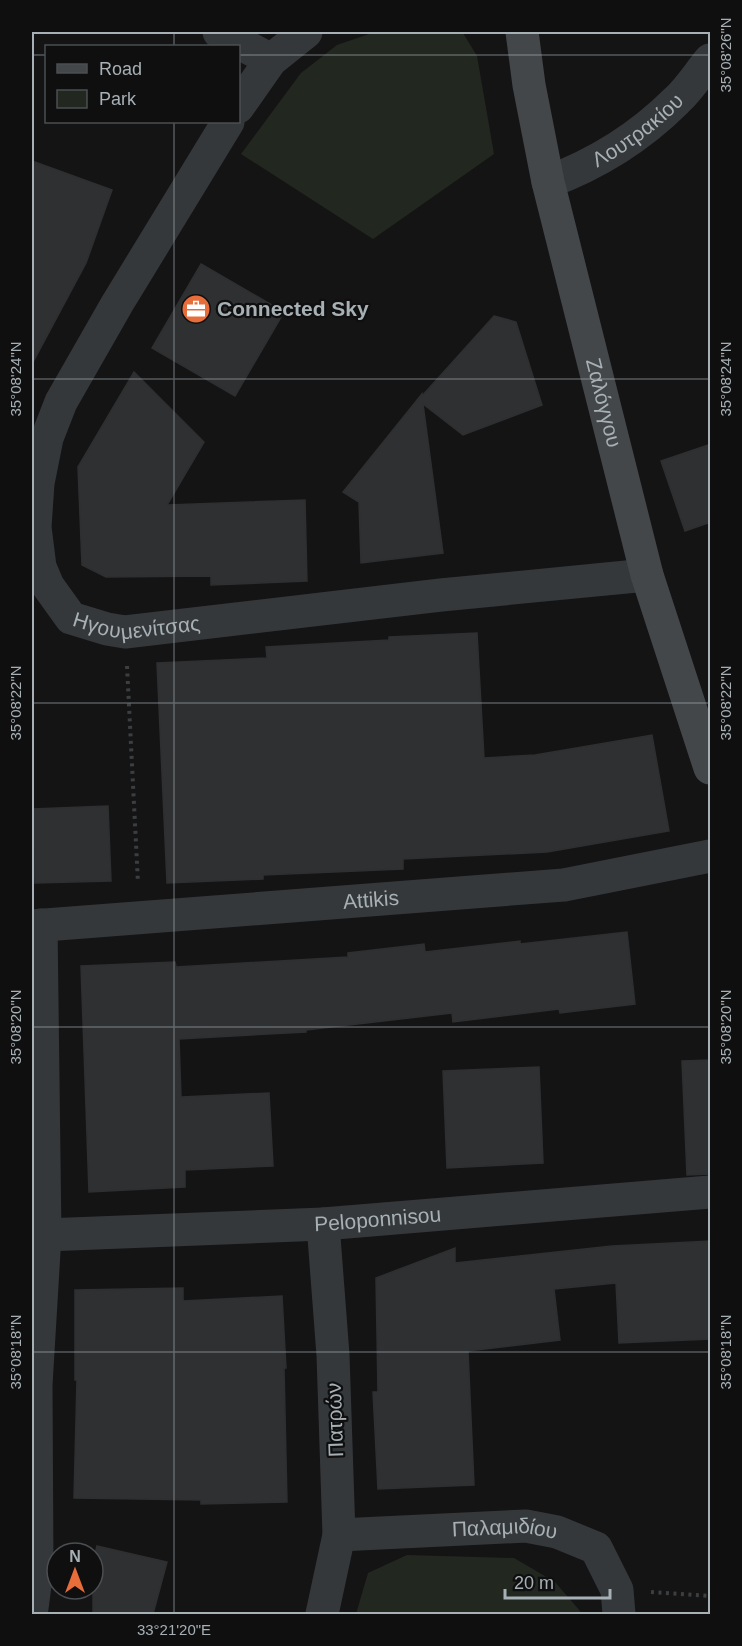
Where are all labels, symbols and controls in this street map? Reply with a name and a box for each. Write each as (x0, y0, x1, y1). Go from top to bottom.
text: 35°08'26"N (717, 17, 734, 93)
legend (45, 45, 240, 123)
text: Road (99, 59, 142, 79)
text: Park (99, 89, 137, 109)
street label: Λουτρακίου (588, 89, 688, 171)
office icon: Connected Sky (180, 293, 212, 325)
place label: Connected Sky (217, 297, 369, 320)
text: 35°08'24"N (7, 341, 24, 417)
text: 35°08'24"N (717, 341, 734, 417)
street label: Ζαλόγγου (582, 356, 626, 450)
street label: Ηγουμενίτσας (70, 607, 201, 643)
text: 35°08'22"N (7, 665, 24, 741)
text: 35°08'22"N (717, 665, 734, 741)
street label: Attikis (342, 886, 400, 913)
text: 35°08'20"N (7, 989, 24, 1065)
text: 35°08'20"N (717, 989, 734, 1065)
street label: Peloponnisou (314, 1202, 442, 1235)
text: 35°08'18"N (7, 1314, 24, 1390)
text: 35°08'18"N (717, 1314, 734, 1390)
street label: Πατρών (322, 1382, 347, 1458)
street label: Παλαμιδίου (451, 1514, 559, 1543)
north arrow (45, 1541, 105, 1601)
text: N (69, 1548, 81, 1565)
scale bar (505, 1562, 610, 1600)
text: 20 m (514, 1573, 554, 1593)
text: 33°21'20"E (137, 1621, 211, 1638)

